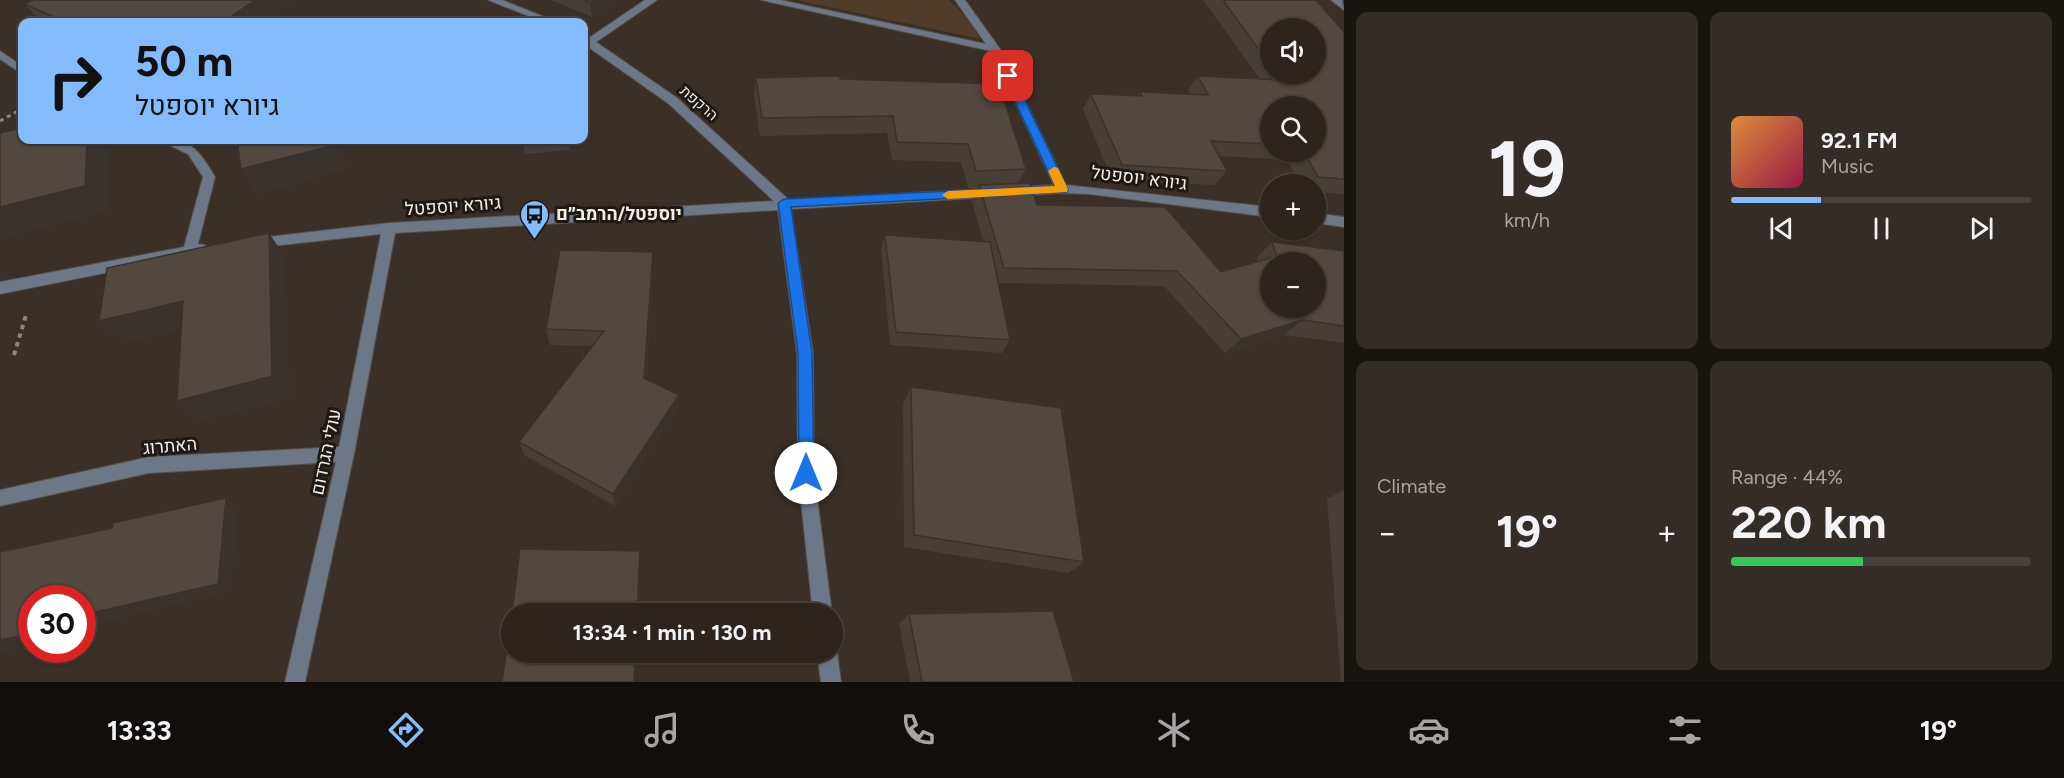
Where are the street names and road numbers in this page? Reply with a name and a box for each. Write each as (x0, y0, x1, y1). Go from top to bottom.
street label: הרקפת (676, 82, 722, 124)
street label: גיורא יוספטל (1090, 161, 1188, 195)
street label: גיורא יוספטל (404, 192, 502, 220)
street label: עולי הגרדום (306, 407, 346, 497)
street label: האתרוג (142, 433, 198, 459)

